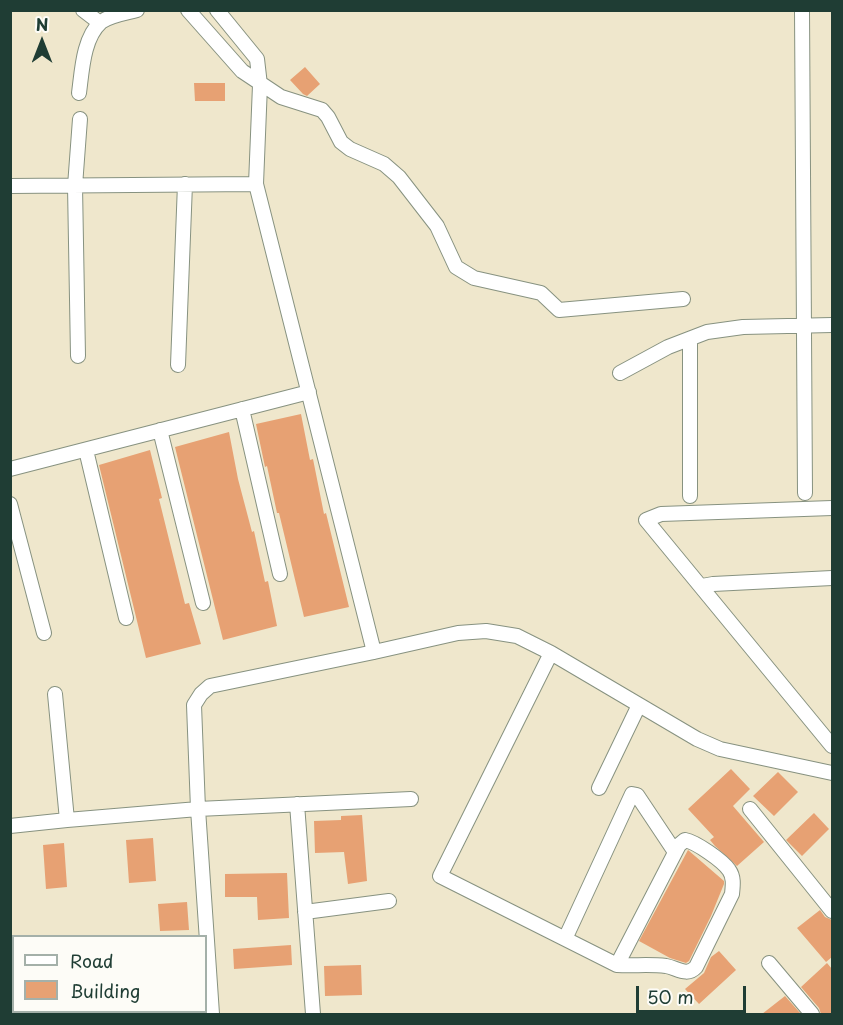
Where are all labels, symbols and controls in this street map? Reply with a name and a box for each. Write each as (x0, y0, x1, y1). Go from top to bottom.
north arrow (12, 12, 72, 72)
text: N (36, 12, 48, 36)
legend (12, 935, 207, 1013)
text: Road (70, 947, 114, 974)
scale bar (639, 974, 748, 1012)
text: Building (70, 977, 140, 1004)
text: 50 m (647, 983, 694, 1010)

